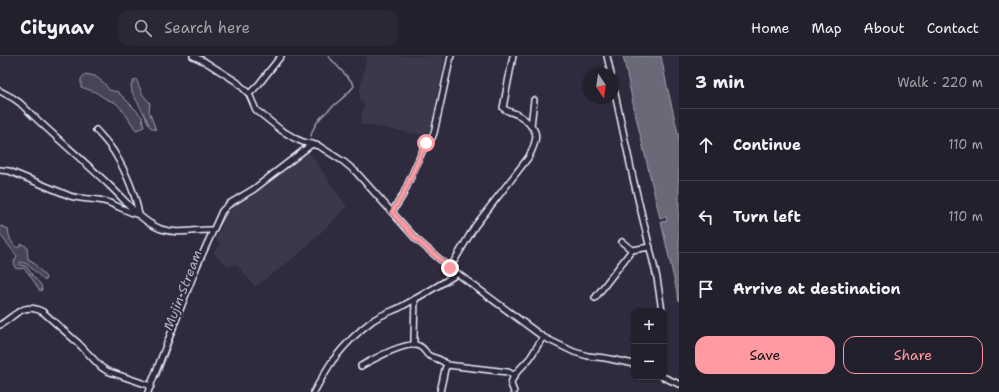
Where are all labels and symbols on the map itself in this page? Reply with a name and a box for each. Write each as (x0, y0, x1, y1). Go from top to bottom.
north arrow (583, 68, 619, 104)
route start (417, 134, 435, 152)
water label: Mujin Stream (159, 248, 206, 333)
route end (441, 259, 459, 277)

